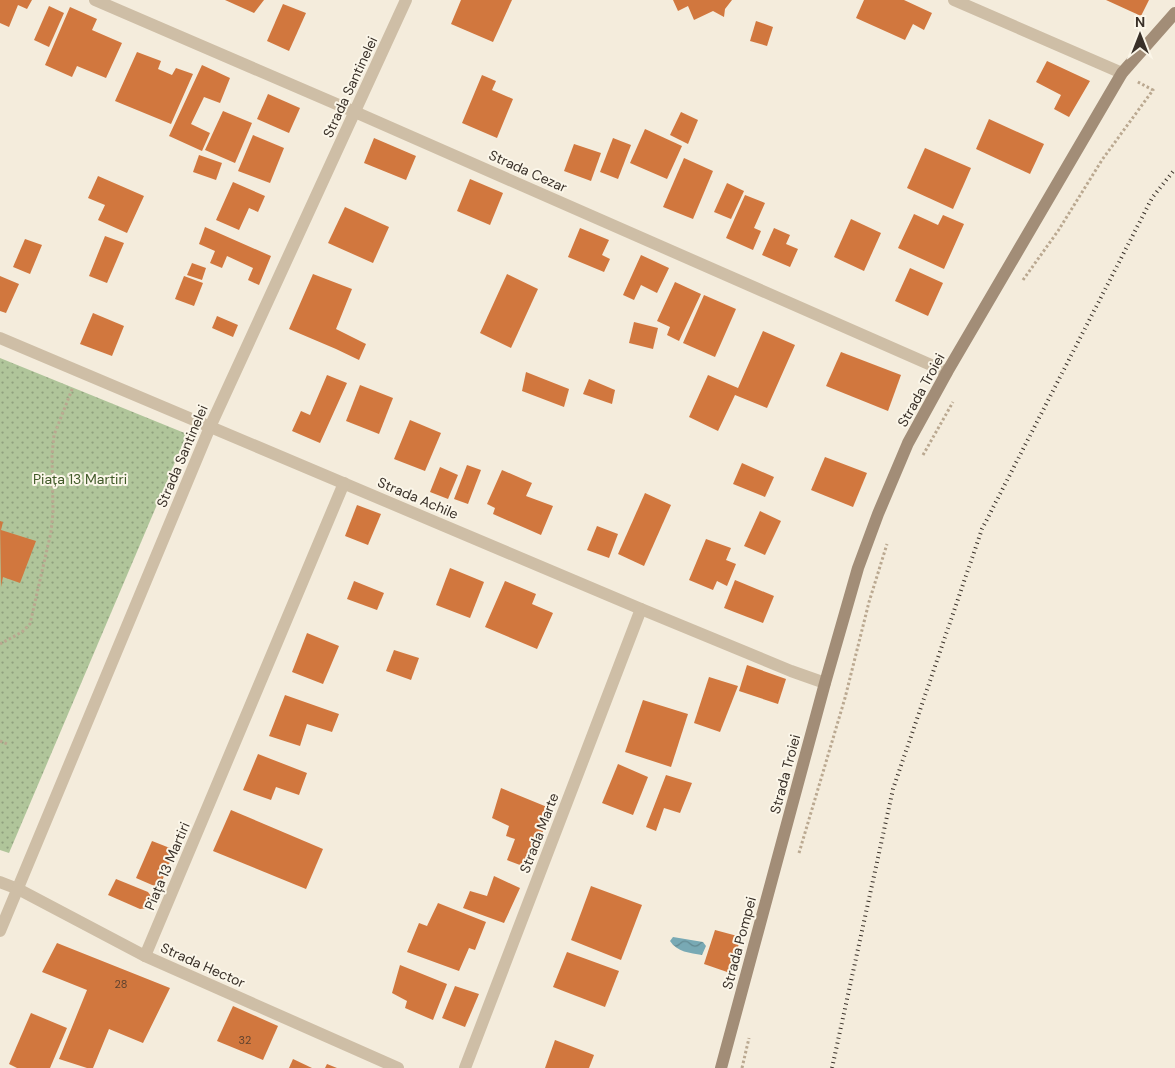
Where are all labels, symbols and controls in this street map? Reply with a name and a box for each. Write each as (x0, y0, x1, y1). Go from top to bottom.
north arrow (1115, 10, 1165, 60)
text: N (1135, 13, 1145, 31)
street label: Strada Santinelei (319, 34, 381, 140)
street label: Strada Cezar (486, 146, 570, 196)
street label: Strada Troiei (893, 350, 949, 430)
street label: Strada Santinelei (152, 402, 212, 510)
park label: Piața 13 Martiri (33, 470, 127, 488)
street label: Strada Achile (375, 473, 461, 523)
street label: Strada Troiei (766, 732, 804, 816)
street label: Strada Marte (515, 790, 563, 876)
street label: Piața 13 Martiri (140, 819, 194, 913)
street label: Strada Pompei (718, 895, 760, 991)
street label: Strada Hector (158, 938, 248, 992)
house number: 28 (115, 977, 127, 991)
house number: 32 (239, 1033, 251, 1047)

